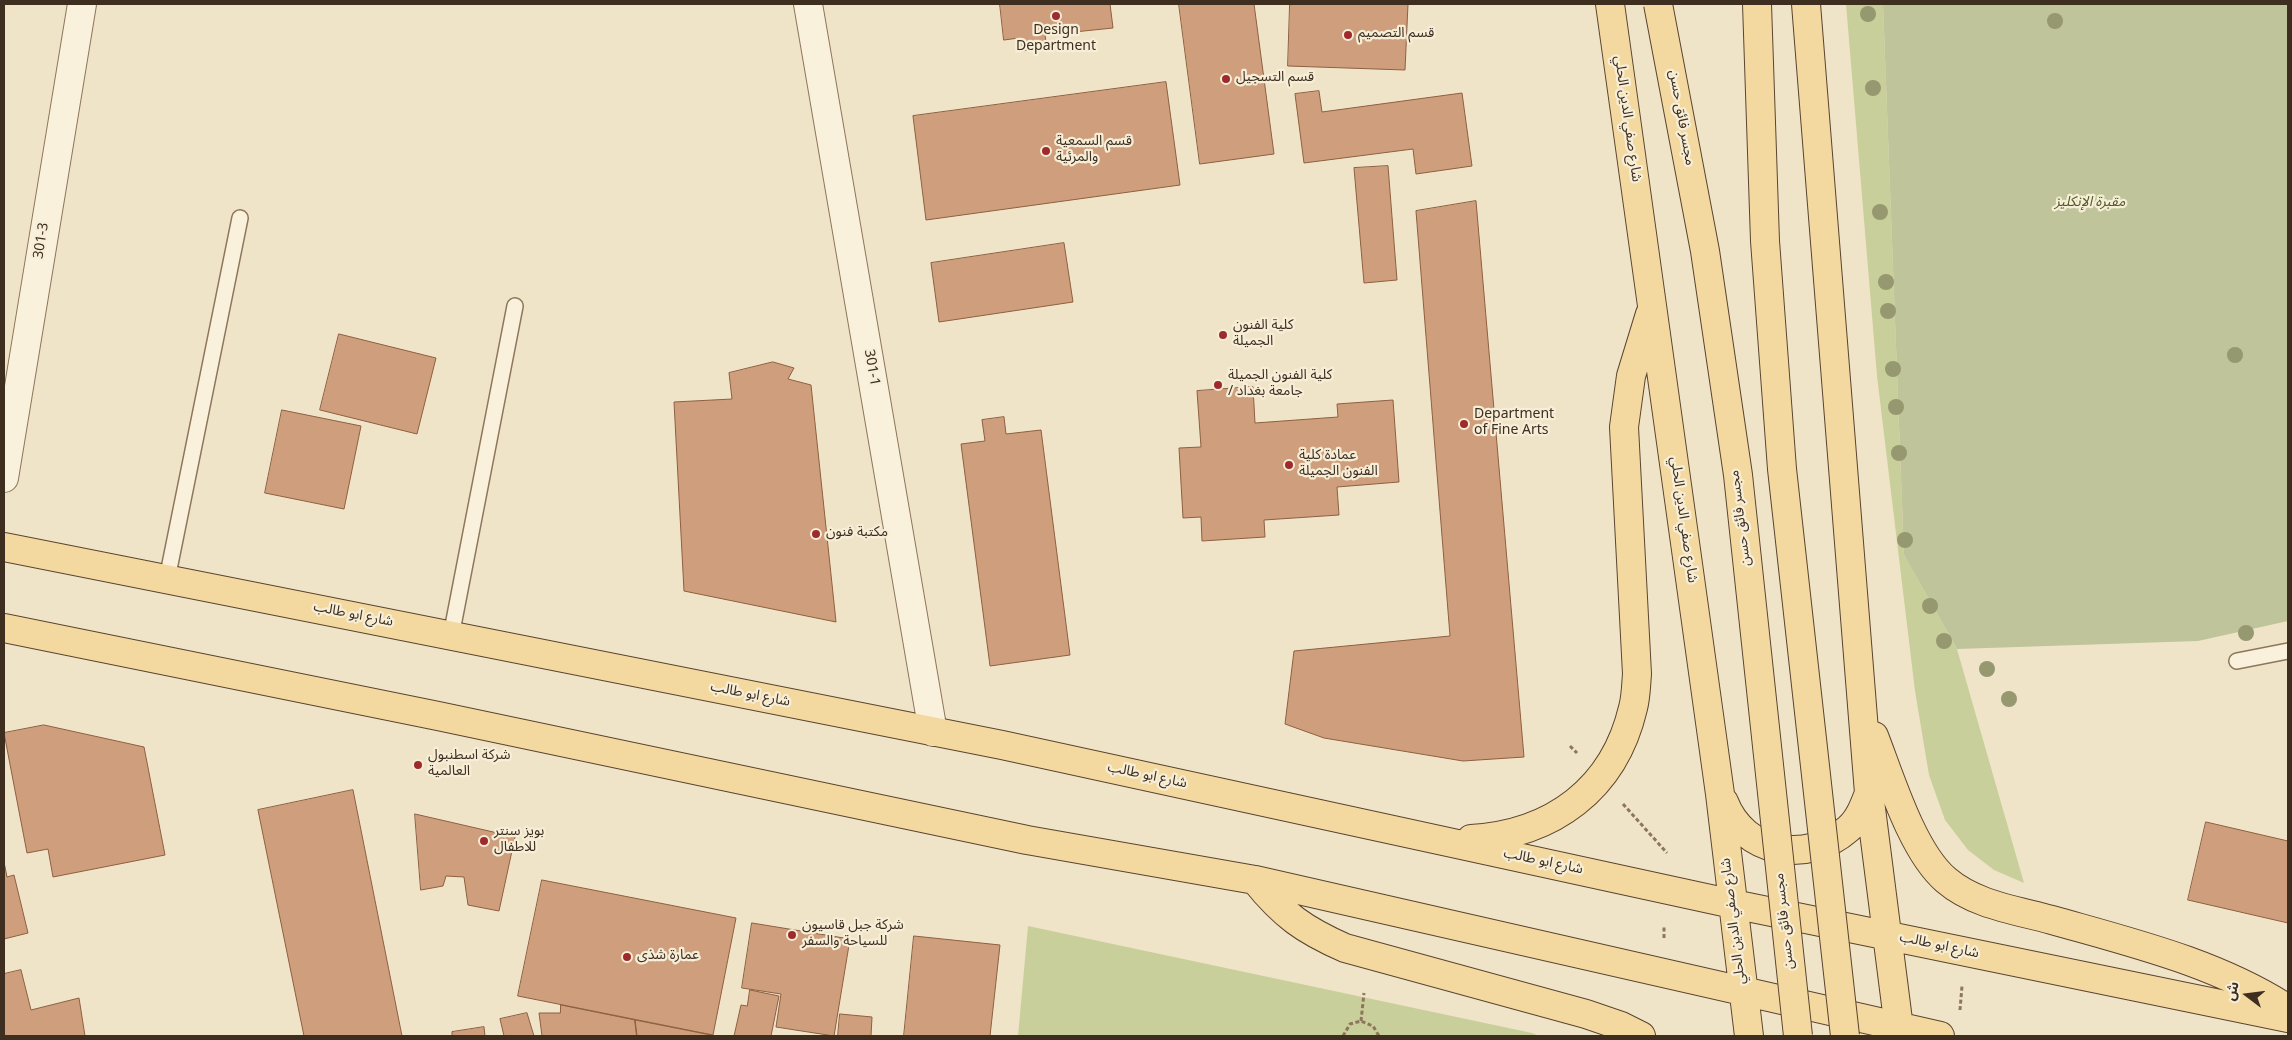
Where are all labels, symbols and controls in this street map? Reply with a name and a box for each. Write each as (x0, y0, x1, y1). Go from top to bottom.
marker: Design Department (1050, 10, 1062, 22)
place label: Design Department (1016, 24, 1096, 56)
place label: قسم التصميم (1358, 27, 1434, 43)
marker: قسم التصميم (1342, 29, 1354, 41)
street label: شارع صفي الدين الحلي (1609, 55, 1643, 183)
street label: مجسر فائق حسن (1663, 69, 1697, 167)
place label: قسم التسجيل (1236, 71, 1314, 87)
marker: قسم التسجيل (1220, 73, 1232, 85)
place label: قسم السمعية والمرئية (1056, 135, 1132, 168)
marker: قسم السمعية والمرئية (1040, 145, 1052, 157)
park label: مقبرة الإنكليز (2055, 196, 2125, 212)
street label: 301-3 (32, 222, 54, 260)
place label: كلية الفنون الجميلة (1233, 319, 1294, 352)
marker: كلية الفنون الجميلة (1217, 329, 1229, 341)
street label: 301-1 (859, 349, 881, 387)
place label: كلية الفنون الجميلة / جامعة بغداد (1228, 369, 1332, 402)
marker: كلية الفنون الجميلة / جامعة بغداد (1212, 379, 1224, 391)
place label: Department of Fine Arts (1474, 408, 1554, 441)
marker: Department of Fine Arts (1458, 418, 1470, 430)
place label: عمادة كلية الفنون الجميلة (1299, 449, 1378, 482)
street label: شارع صفي الدين الحلي (1665, 456, 1699, 584)
marker: عمادة كلية الفنون الجميلة (1283, 459, 1295, 471)
street label: مجسر فائق حسن (1728, 469, 1756, 567)
place label: مكتبة فنون (826, 526, 888, 542)
marker: مكتبة فنون (810, 528, 822, 540)
street label: شارع ابو طالب (312, 600, 394, 632)
street label: شارع ابو طالب (709, 680, 791, 712)
place label: شركة اسطنبول العالمية (428, 749, 510, 782)
marker: شركة اسطنبول العالمية (412, 759, 424, 771)
street label: شارع ابو طالب (1106, 760, 1188, 794)
place label: بويز سنتر للاطفال (494, 825, 544, 858)
marker: بويز سنتر للاطفال (478, 835, 490, 847)
street label: شارع ابو طالب (1502, 846, 1584, 880)
street label: شارع صفي الدين الحلي (1719, 857, 1751, 985)
street label: مجسر فائق حسن (1773, 872, 1799, 970)
place label: شركة جبل قاسيون للسياحة والسفر (802, 919, 904, 952)
marker: شركة جبل قاسيون للسياحة والسفر (786, 929, 798, 941)
street label: شارع ابو طالب (1898, 930, 1980, 964)
place label: عمارة شذى (637, 949, 699, 965)
marker: عمارة شذى (621, 951, 633, 963)
north arrow (2222, 970, 2272, 1020)
text: ش (2216, 978, 2249, 1004)

